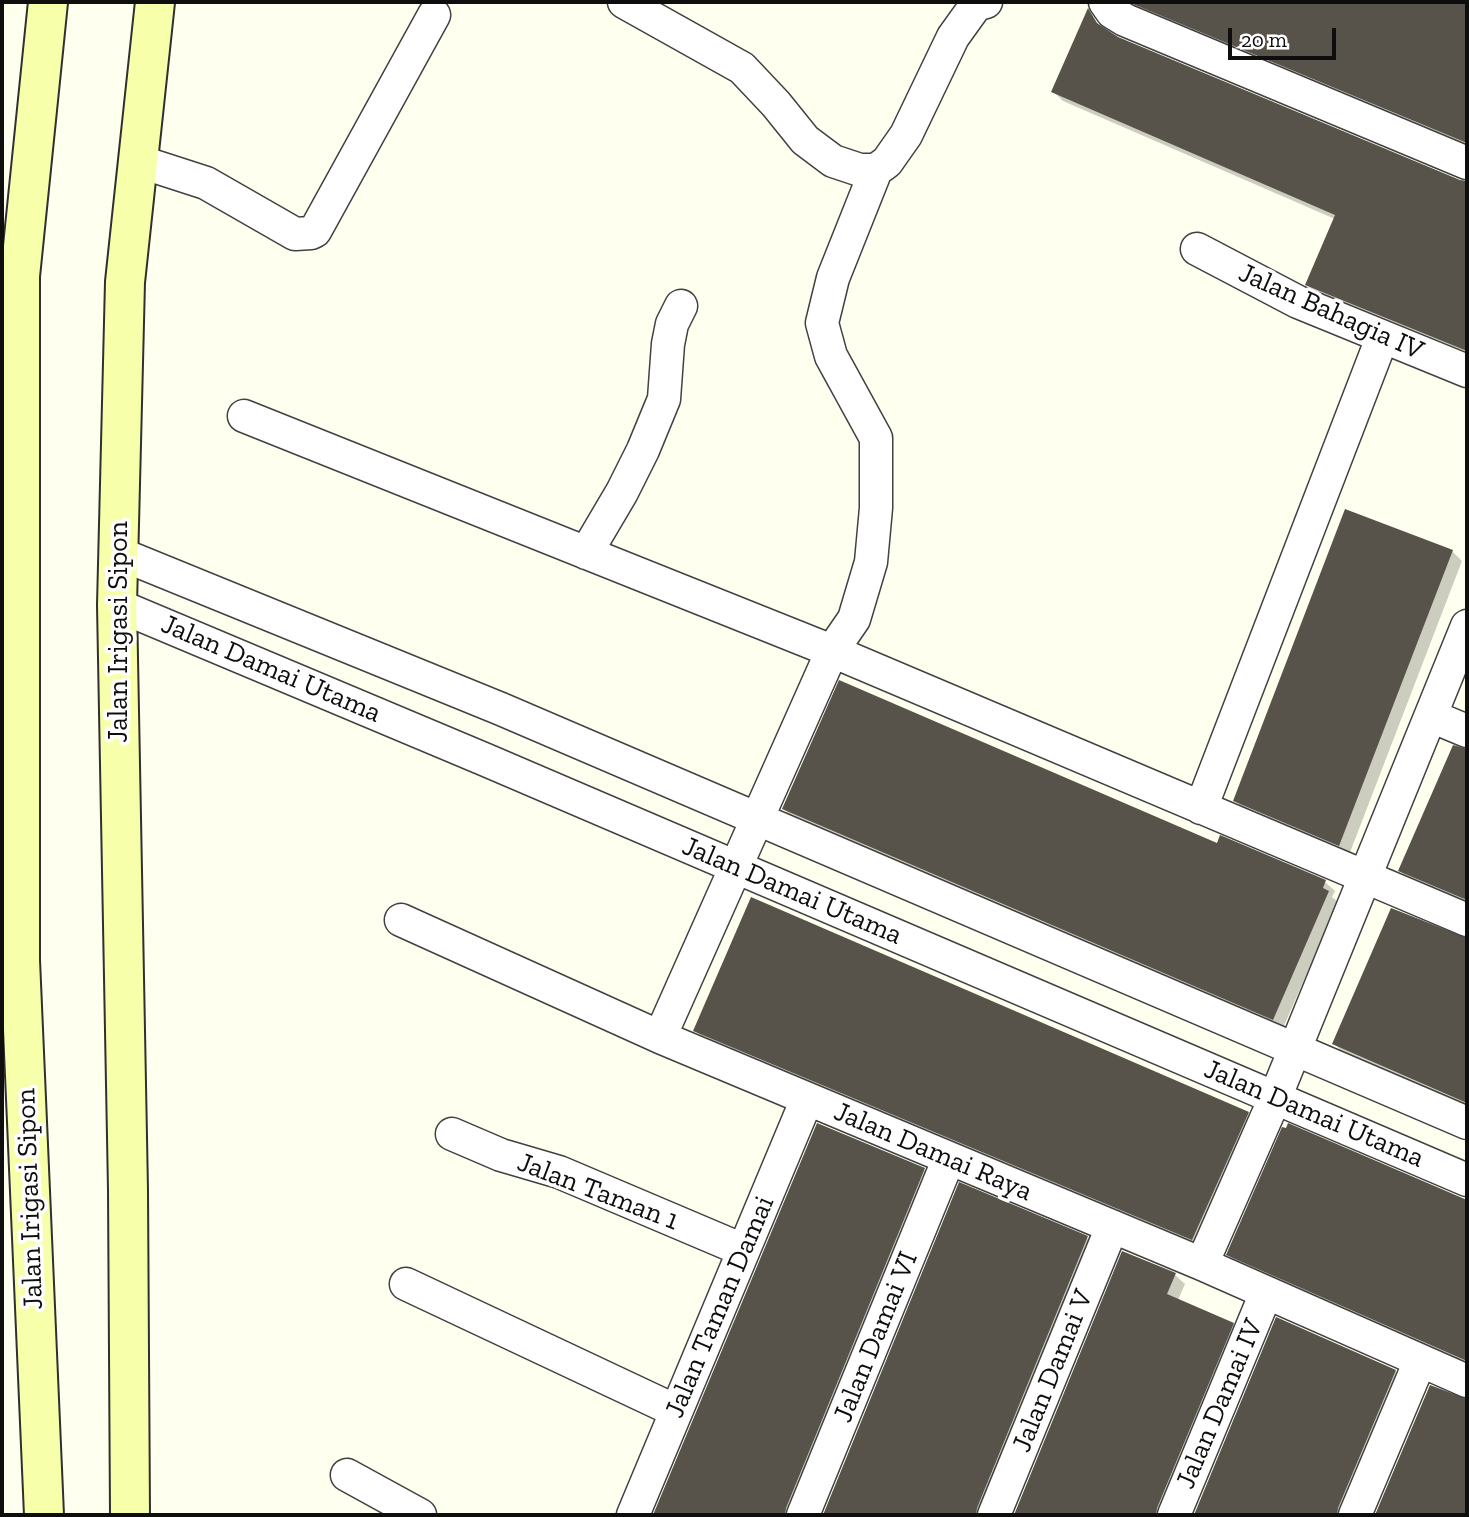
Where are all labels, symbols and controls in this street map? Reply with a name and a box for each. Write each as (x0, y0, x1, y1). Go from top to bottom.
scale bar (1231, 14, 1340, 58)
text: 20 m (1241, 27, 1287, 52)
street label: Jalan Bahagia IV (1233, 256, 1429, 368)
street label: Jalan Irigasi Sipon (102, 521, 136, 743)
street label: Jalan Damai Utama (156, 608, 386, 730)
street label: Jalan Damai Utama (677, 830, 907, 952)
street label: Jalan Damai Utama (1199, 1053, 1429, 1175)
street label: Jalan Irigasi Sipon (9, 1088, 51, 1310)
street label: Jalan Damai Raya (829, 1095, 1037, 1209)
street label: Jalan Taman 1 (513, 1146, 683, 1238)
street label: Jalan Taman Damai (658, 1191, 782, 1423)
street label: Jalan Damai VI (827, 1247, 925, 1427)
street label: Jalan Damai V (1005, 1285, 1101, 1457)
street label: Jalan Damai IV (1169, 1314, 1271, 1494)

